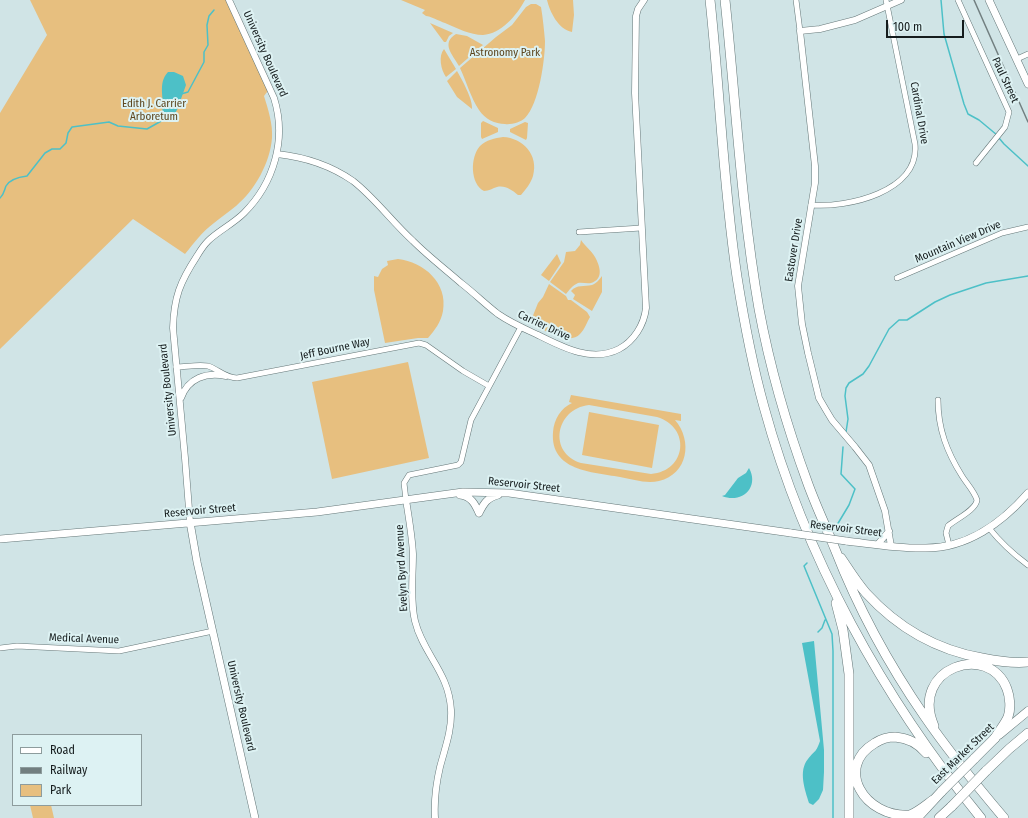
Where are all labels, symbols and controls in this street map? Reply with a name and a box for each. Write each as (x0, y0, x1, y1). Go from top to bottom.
street label: University Boulevard (240, 9, 290, 99)
scale bar (888, 12, 966, 38)
text: 100 m (893, 20, 922, 34)
park label: Astronomy Park (470, 46, 540, 60)
street label: Paul Street (989, 55, 1021, 105)
street label: Cardinal Drive (907, 81, 931, 145)
park label: Edith J. Carrier Arboretum (122, 97, 186, 123)
street label: Eastover Drive (782, 217, 806, 283)
street label: Mountain View Drive (913, 218, 1003, 266)
street label: Carrier Drive (516, 308, 572, 344)
street label: Jeff Bourne Way (299, 335, 371, 363)
street label: University Boulevard (157, 343, 179, 437)
street label: Reservoir Street (487, 475, 561, 495)
street label: Reservoir Street (164, 501, 236, 521)
street label: Reservoir Street (809, 518, 883, 540)
street label: Evelyn Byrd Avenue (393, 524, 411, 612)
street label: Medical Avenue (49, 631, 119, 647)
street label: University Boulevard (224, 659, 258, 753)
street label: East Market Street (929, 721, 997, 787)
legend (12, 734, 142, 806)
text: Road (50, 743, 75, 757)
text: Railway (50, 763, 87, 777)
text: Park (50, 783, 71, 797)

